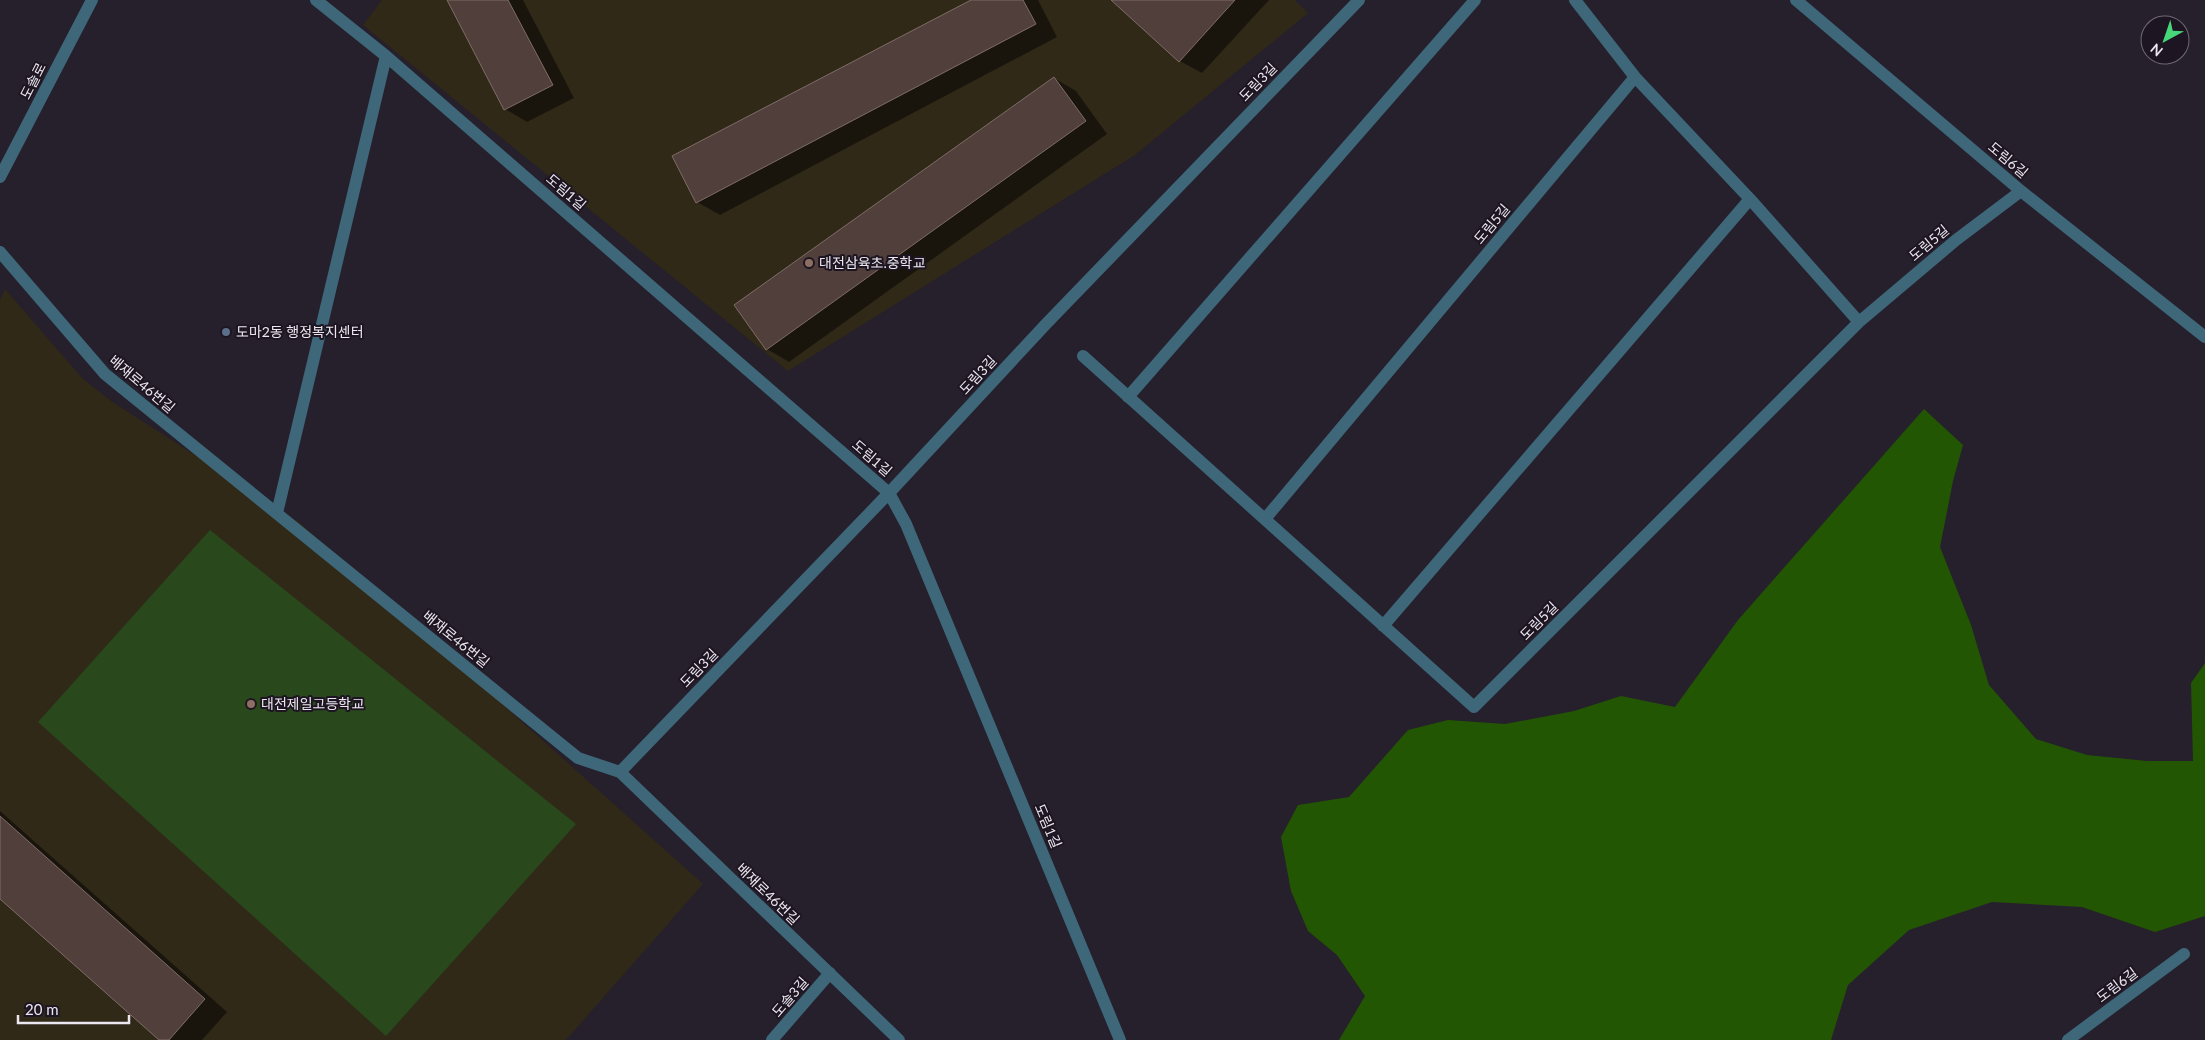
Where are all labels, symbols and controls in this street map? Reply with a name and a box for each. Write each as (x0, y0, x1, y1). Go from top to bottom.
north arrow (2140, 15, 2190, 65)
text: N (2147, 40, 2166, 60)
street label: 도림3길 (1235, 59, 1280, 104)
street label: 도솔로 (16, 60, 49, 102)
street label: 도림6길 (1985, 138, 2032, 181)
street label: 도림1길 (543, 170, 590, 213)
street label: 도림5길 (1470, 200, 1513, 247)
street label: 도림5길 (1905, 221, 1952, 264)
place label: 대전삼육초.중학교 (819, 254, 925, 271)
marker: 대전삼육초.중학교 (803, 257, 815, 269)
place label: 도마2동 행정복지센터 (236, 323, 364, 340)
marker: 도마2동 행정복지센터 (220, 326, 232, 338)
street label: 배재로46번길 (106, 351, 179, 416)
street label: 도림3길 (955, 352, 1000, 398)
street label: 도림1길 (849, 436, 896, 479)
street label: 도림5길 (1516, 598, 1561, 643)
street label: 배재로46번길 (420, 607, 493, 671)
street label: 도림3길 (676, 645, 721, 690)
place label: 대전제일고등학교 (261, 695, 364, 712)
marker: 대전제일고등학교 (245, 698, 257, 710)
street label: 도림1길 (1031, 801, 1065, 851)
street label: 배재로46번길 (733, 860, 803, 928)
street label: 도림6길 (2093, 964, 2140, 1005)
street label: 도솔3길 (768, 973, 811, 1020)
scale bar (18, 992, 129, 1024)
text: 20 m (25, 1000, 59, 1018)

